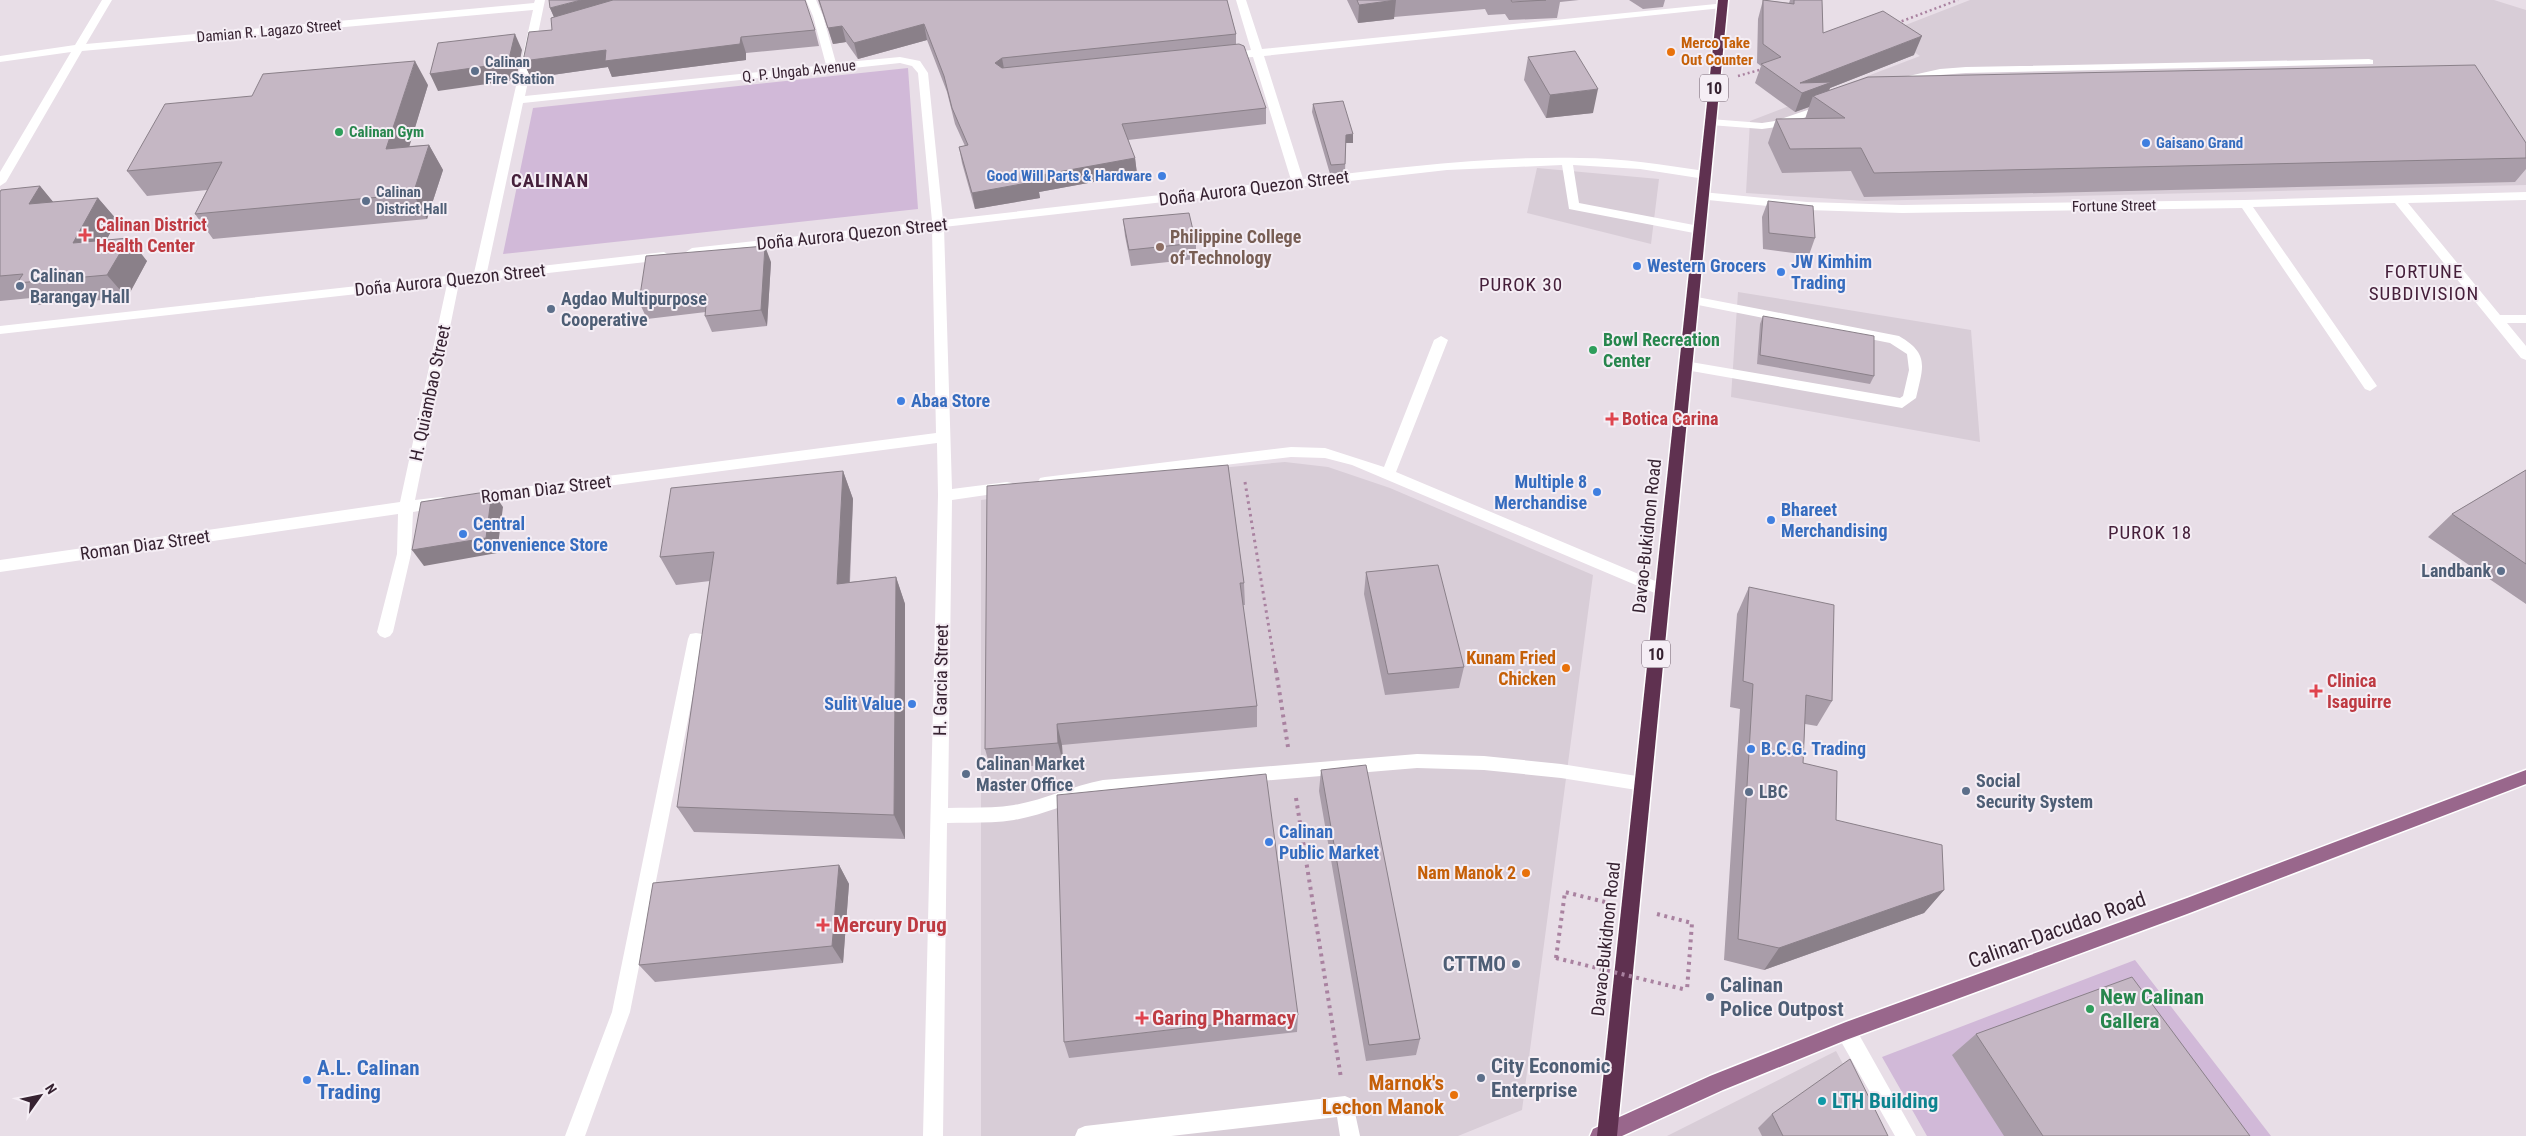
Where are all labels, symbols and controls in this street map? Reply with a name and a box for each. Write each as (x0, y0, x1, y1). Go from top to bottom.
street label: Damian R. Lagazo Street (196, 16, 342, 46)
place label: Merco Take Out Counter (1681, 34, 1753, 69)
marker: Merco Take Out Counter (1665, 46, 1677, 58)
place label: Calinan Fire Station (485, 53, 554, 88)
street label: Q. P. Ungab Avenue (741, 56, 857, 86)
marker: Calinan Fire Station (469, 65, 481, 77)
road number: 10 (1700, 75, 1728, 102)
place label: Calinan Gym (349, 123, 424, 141)
marker: Calinan Gym (333, 126, 345, 138)
place label: Gaisano Grand (2156, 134, 2243, 152)
marker: Gaisano Grand (2140, 137, 2152, 149)
street label: Doña Aurora Quezon Street (1157, 165, 1350, 210)
place label: Good Will Parts & Hardware (986, 167, 1152, 185)
district label: CALINAN (511, 169, 589, 192)
marker: Good Will Parts & Hardware (1156, 170, 1168, 182)
place label: Calinan District Hall (376, 183, 447, 218)
marker: Calinan District Hall (360, 195, 372, 207)
street label: Fortune Street (2072, 196, 2156, 216)
street label: Doña Aurora Quezon Street (755, 213, 948, 254)
place label: Calinan District Health Center (96, 214, 207, 256)
place label: Philippine College of Technology (1170, 226, 1302, 268)
marker: Calinan District Health Center (78, 228, 92, 242)
marker: Philippine College of Technology (1154, 241, 1166, 253)
place label: JW Kimhim Trading (1791, 251, 1872, 293)
place label: Western Grocers (1647, 255, 1766, 276)
street label: Doña Aurora Quezon Street (353, 259, 546, 300)
marker: Western Grocers (1631, 260, 1643, 272)
district label: FORTUNE SUBDIVISION (2369, 260, 2479, 305)
place label: Calinan Barangay Hall (30, 265, 130, 307)
marker: JW Kimhim Trading (1775, 266, 1787, 278)
district label: PUROK 30 (1479, 273, 1563, 296)
marker: Calinan Barangay Hall (14, 280, 26, 292)
place label: Agdao Multipurpose Cooperative (561, 288, 707, 330)
marker: Agdao Multipurpose Cooperative (545, 303, 557, 315)
street label: H. Quiambao Street (405, 323, 454, 463)
place label: Bowl Recreation Center (1603, 329, 1720, 371)
marker: Bowl Recreation Center (1587, 344, 1599, 356)
place label: Abaa Store (911, 390, 990, 411)
marker: Abaa Store (895, 395, 907, 407)
place label: Botica Carina (1622, 408, 1719, 429)
marker: Botica Carina (1606, 413, 1618, 425)
street label: Davao-Bukidnon Road (1628, 458, 1665, 614)
street label: Roman Diaz Street (480, 470, 612, 507)
place label: Multiple 8 Merchandise (1494, 471, 1587, 513)
marker: Multiple 8 Merchandise (1591, 486, 1603, 498)
place label: Bhareet Merchandising (1781, 499, 1888, 541)
place label: Central Convenience Store (473, 513, 608, 555)
marker: Bhareet Merchandising (1765, 514, 1777, 526)
district label: PUROK 18 (2108, 521, 2192, 544)
street label: Roman Diaz Street (79, 525, 211, 564)
marker: Central Convenience Store (457, 528, 469, 540)
place label: Landbank (2421, 560, 2491, 581)
marker: Landbank (2495, 565, 2507, 577)
street label: H. Garcia Street (929, 624, 952, 736)
road number: 10 (1642, 641, 1670, 668)
place label: Kunam Fried Chicken (1466, 647, 1556, 689)
marker: Kunam Fried Chicken (1560, 662, 1572, 674)
place label: Clinica Isaguirre (2327, 670, 2392, 712)
marker: Clinica Isaguirre (2309, 684, 2323, 698)
place label: Sulit Value (824, 693, 902, 714)
marker: Sulit Value (906, 698, 918, 710)
place label: B.C.G. Trading (1761, 738, 1866, 759)
marker: B.C.G. Trading (1745, 743, 1757, 755)
place label: Calinan Market Master Office (976, 753, 1085, 795)
marker: Calinan Market Master Office (960, 768, 972, 780)
place label: Social Security System (1976, 770, 2093, 812)
place label: LBC (1759, 781, 1788, 802)
marker: Social Security System (1960, 785, 1972, 797)
marker: LBC (1743, 786, 1755, 798)
place label: Calinan Public Market (1279, 821, 1380, 863)
marker: Calinan Public Market (1263, 836, 1275, 848)
street label: Davao-Bukidnon Road (1587, 861, 1624, 1017)
place label: Nam Manok 2 (1417, 862, 1516, 883)
marker: Nam Manok 2 (1520, 867, 1532, 879)
street label: Calinan-Dacudao Road (1965, 887, 2149, 973)
place label: Mercury Drug (833, 913, 947, 937)
marker: Mercury Drug (817, 919, 829, 931)
place label: CTTMO (1443, 952, 1506, 976)
marker: CTTMO (1510, 958, 1522, 970)
place label: Calinan Police Outpost (1720, 973, 1844, 1021)
place label: New Calinan Gallera (2100, 985, 2204, 1033)
marker: Calinan Police Outpost (1704, 991, 1716, 1003)
marker: New Calinan Gallera (2084, 1003, 2096, 1015)
place label: Garing Pharmacy (1152, 1006, 1296, 1030)
marker: Garing Pharmacy (1136, 1012, 1148, 1024)
place label: City Economic Enterprise (1491, 1054, 1611, 1102)
place label: A.L. Calinan Trading (317, 1056, 420, 1104)
north arrow (15, 1071, 65, 1121)
place label: Marnok's Lechon Manok (1322, 1071, 1445, 1119)
marker: City Economic Enterprise (1475, 1072, 1487, 1084)
marker: A.L. Calinan Trading (301, 1074, 313, 1086)
text: N (42, 1081, 60, 1097)
marker: Marnok's Lechon Manok (1448, 1089, 1460, 1101)
place label: LTH Building (1832, 1089, 1938, 1113)
marker: LTH Building (1816, 1095, 1828, 1107)

